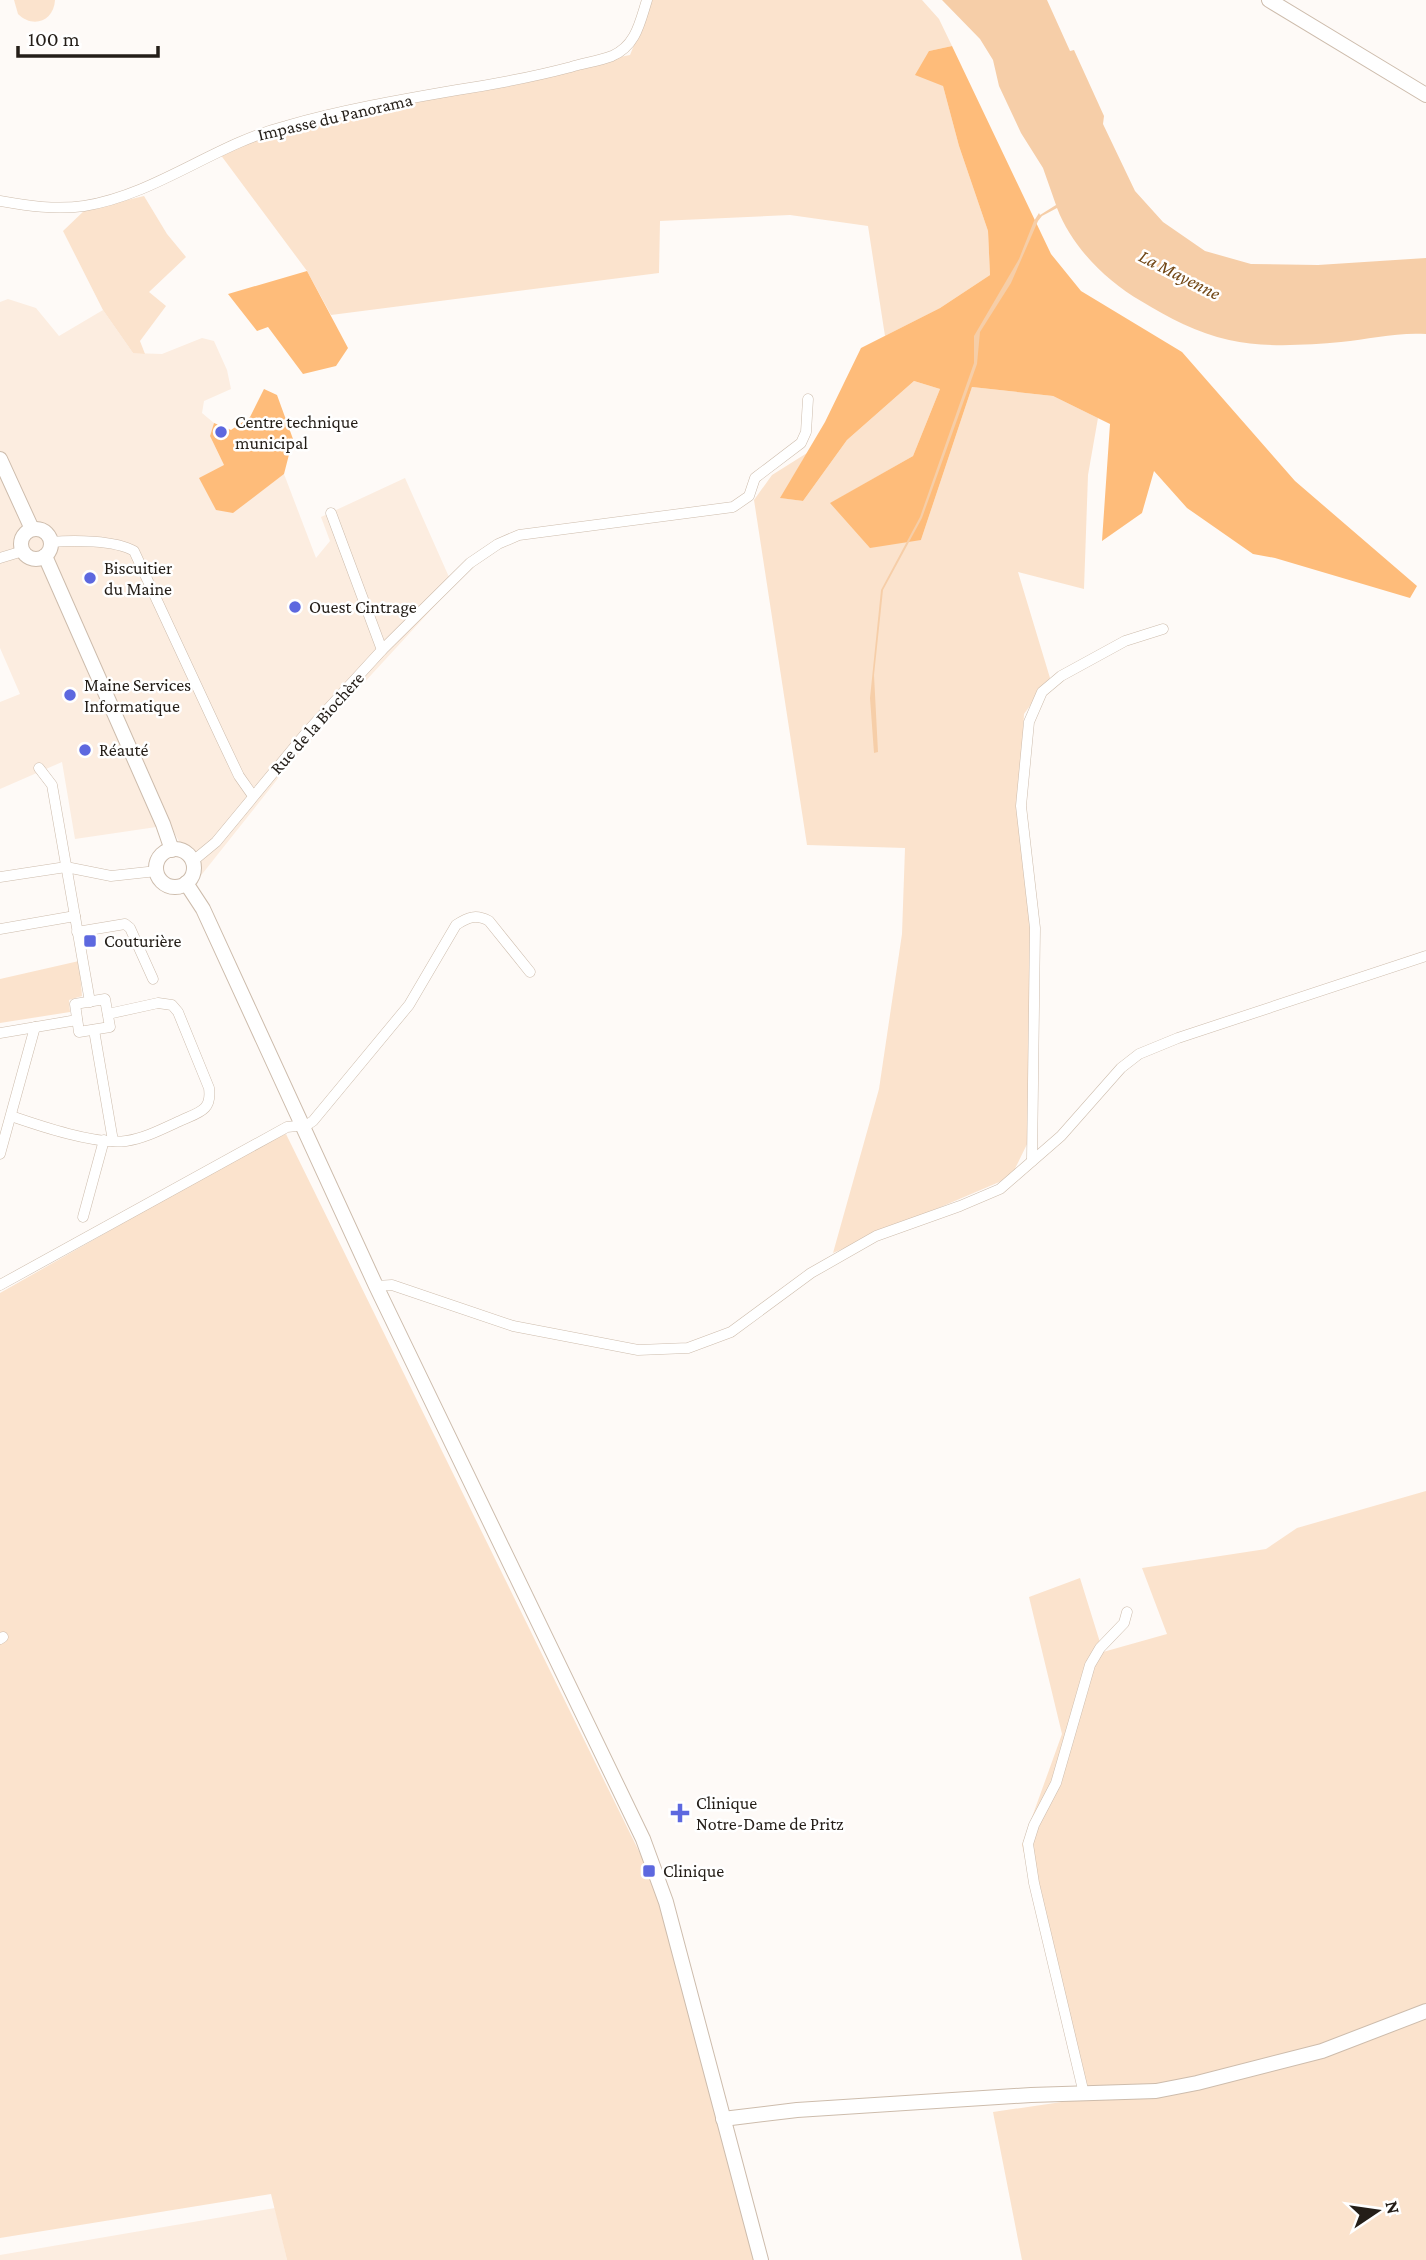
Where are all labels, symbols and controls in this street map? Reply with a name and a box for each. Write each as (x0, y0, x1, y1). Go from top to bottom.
scale bar (18, 14, 158, 58)
text: 100 m (28, 27, 80, 51)
street label: Impasse du Panorama (256, 89, 414, 145)
water label: La Mayenne (1136, 245, 1224, 304)
place label: Centre technique municipal (235, 412, 358, 453)
marker: Centre technique municipal (213, 424, 229, 440)
place label: Biscuitier du Maine (104, 558, 173, 599)
marker: Biscuitier du Maine (82, 570, 98, 586)
place label: Ouest Cintrage (309, 597, 417, 617)
marker: Ouest Cintrage (287, 599, 303, 615)
street label: Rue de la Biochère (266, 668, 368, 778)
place label: Maine Services Informatique (84, 675, 191, 716)
marker: Maine Services Informatique (62, 687, 78, 703)
place label: Réauté (99, 740, 148, 760)
marker: Réauté (77, 742, 93, 758)
place label: Couturière (104, 931, 182, 951)
marker: Couturière (82, 933, 98, 949)
place label: Clinique Notre-Dame de Pritz (696, 1793, 844, 1834)
marker: Clinique Notre-Dame de Pritz (670, 1803, 690, 1823)
place label: Clinique (663, 1861, 724, 1881)
marker: Clinique (641, 1863, 657, 1879)
north arrow (1342, 2176, 1412, 2246)
text: N (1381, 2199, 1405, 2216)

